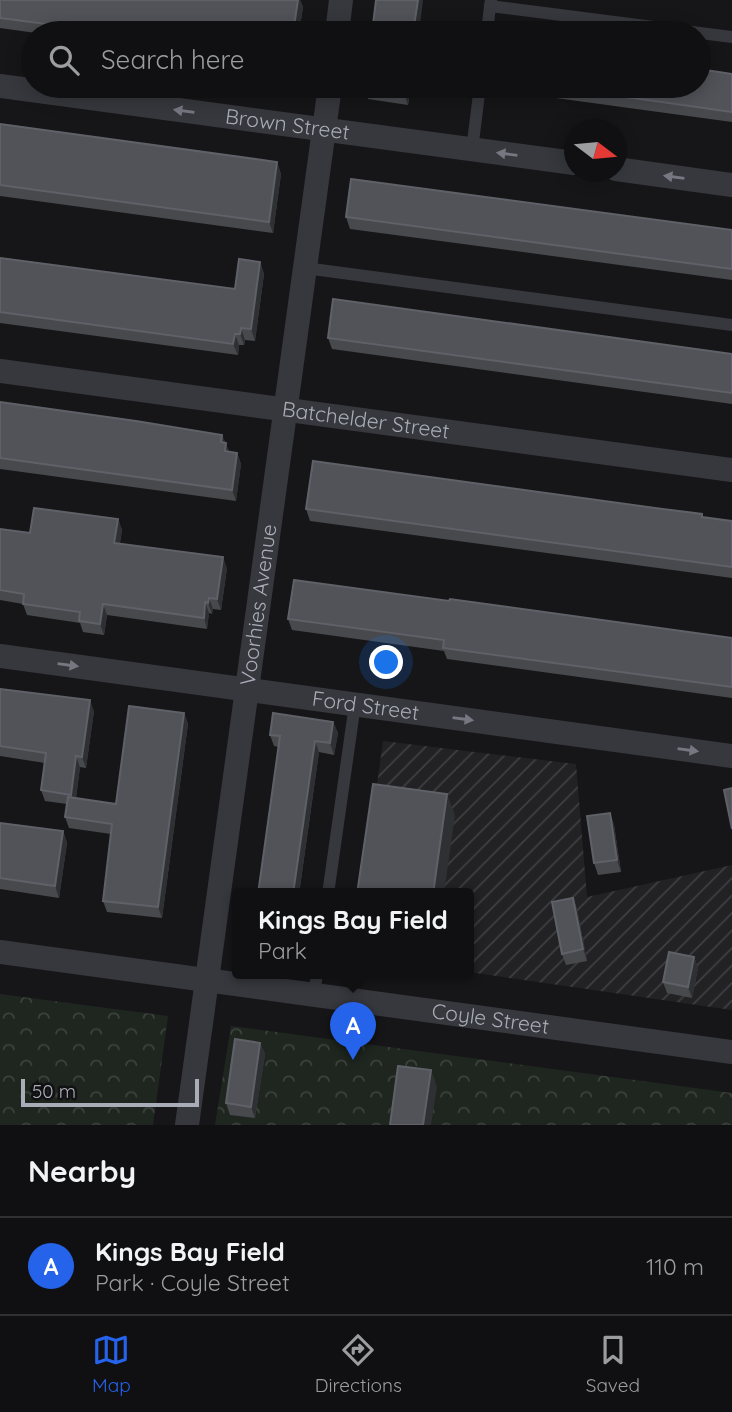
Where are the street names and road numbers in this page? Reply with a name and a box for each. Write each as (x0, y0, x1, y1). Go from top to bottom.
street label: Brown Street (224, 102, 351, 145)
street label: Batchelder Street (281, 395, 451, 444)
street label: Voorhies Avenue (234, 522, 282, 687)
street label: Ford Street (311, 685, 421, 725)
street label: Coyle Street (430, 997, 551, 1039)

